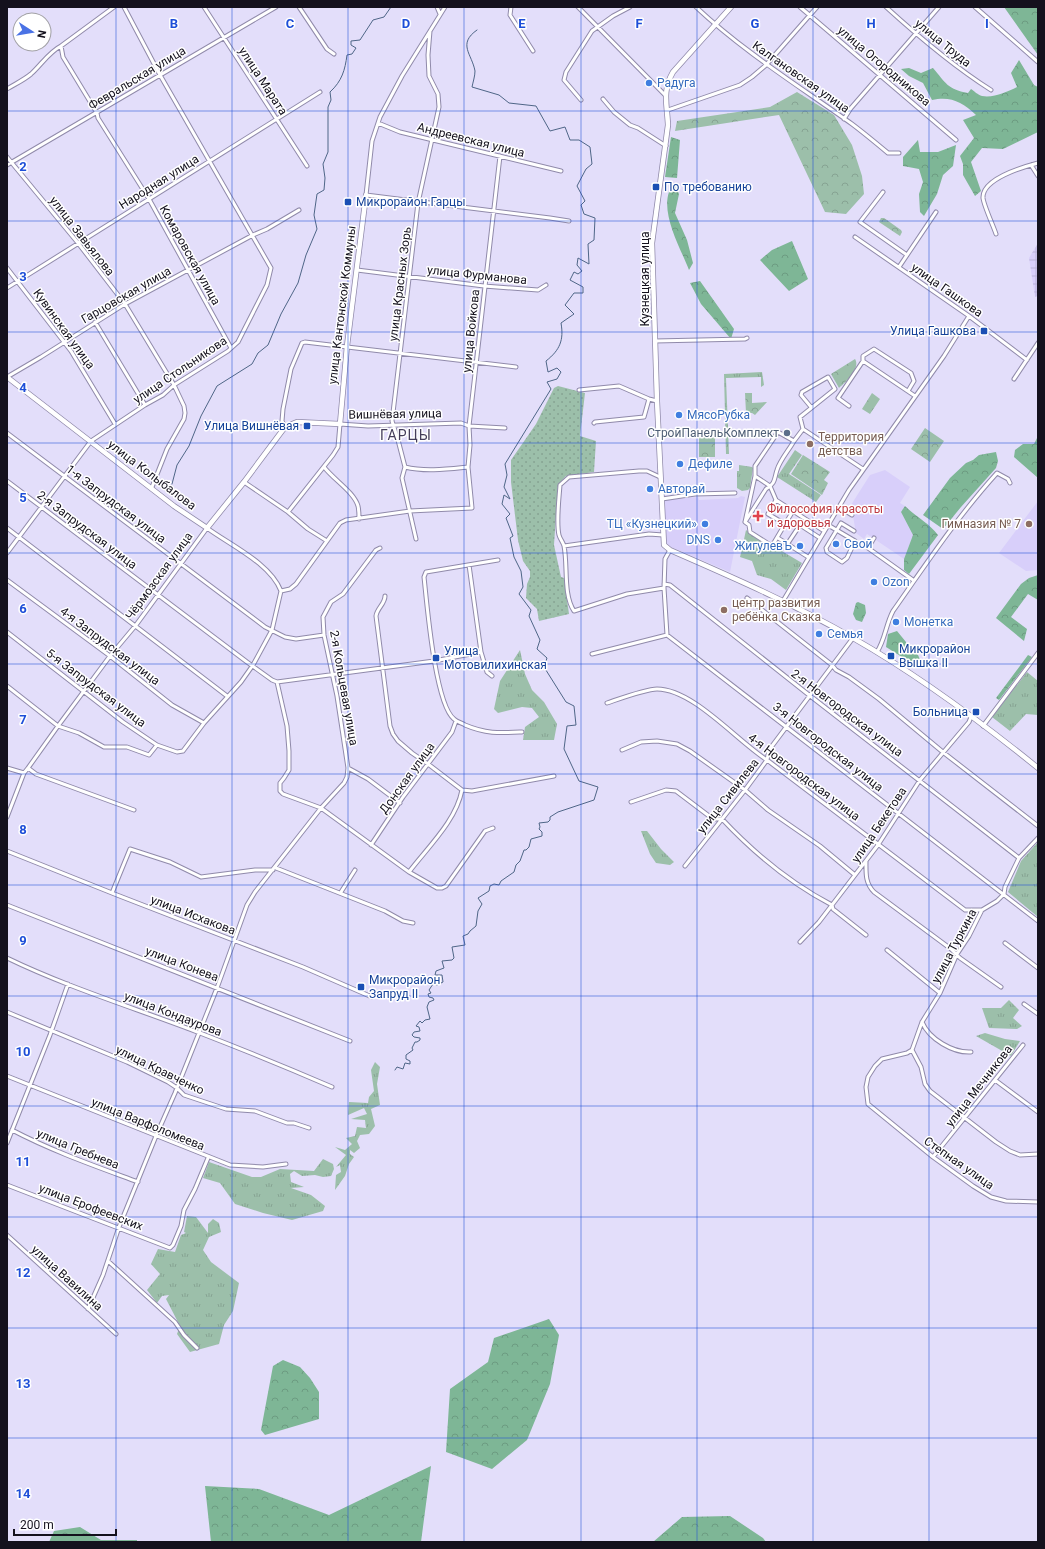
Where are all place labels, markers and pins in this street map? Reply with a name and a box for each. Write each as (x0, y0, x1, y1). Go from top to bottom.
place label: Радуга (657, 76, 696, 90)
marker: Радуга (644, 78, 654, 88)
place label: По требованию (664, 180, 752, 194)
marker: По требованию (651, 182, 661, 192)
place label: Микрорайон Гарцы (356, 195, 466, 209)
marker: Микрорайон Гарцы (343, 197, 353, 207)
place label: Улица Гашкова (890, 324, 976, 338)
marker: Улица Гашкова (979, 326, 989, 336)
place label: МясоРубка (687, 408, 750, 422)
marker: МясоРубка (674, 410, 684, 420)
place label: Улица Вишнёвая (204, 419, 299, 433)
marker: Улица Вишнёвая (302, 421, 312, 431)
place label: СтройПанельКомплект (647, 426, 779, 440)
marker: СтройПанельКомплект (782, 428, 792, 438)
place label: Территория детства (818, 430, 884, 458)
marker: Территория детства (805, 439, 815, 449)
place label: Дефиле (688, 457, 732, 471)
marker: Дефиле (675, 459, 685, 469)
place label: Авторай (658, 482, 705, 496)
marker: Авторай (645, 484, 655, 494)
place label: Философия красоты и здоровья (767, 502, 883, 530)
marker: Философия красоты и здоровья (752, 510, 764, 522)
place label: ТЦ «Кузнецкий» (607, 517, 697, 531)
place label: Гимназия № 7 (942, 517, 1021, 531)
marker: ТЦ «Кузнецкий» (700, 519, 710, 529)
marker: Гимназия № 7 (1024, 519, 1034, 529)
place label: DNS (686, 533, 710, 547)
marker: DNS (713, 535, 723, 545)
place label: Свой (844, 537, 873, 551)
place label: ЖигулевЪ (734, 539, 792, 553)
marker: Свой (831, 539, 841, 549)
marker: ЖигулевЪ (795, 541, 805, 551)
place label: Ozon (882, 575, 910, 589)
marker: Ozon (869, 577, 879, 587)
place label: центр развития ребёнка Сказка (732, 596, 821, 624)
marker: центр развития ребёнка Сказка (719, 605, 729, 615)
place label: Монетка (904, 615, 953, 629)
marker: Монетка (891, 617, 901, 627)
place label: Семья (827, 627, 863, 641)
marker: Семья (814, 629, 824, 639)
place label: Микрорайон Вышка II (899, 642, 970, 670)
place label: Улица Мотовилихинская (444, 644, 547, 672)
marker: Микрорайон Вышка II (886, 651, 896, 661)
marker: Улица Мотовилихинская (431, 653, 441, 663)
place label: Больница (913, 705, 968, 719)
marker: Больница (971, 707, 981, 717)
place label: Микрорайон Запруд II (369, 973, 440, 1001)
marker: Микрорайон Запруд II (356, 982, 366, 992)

